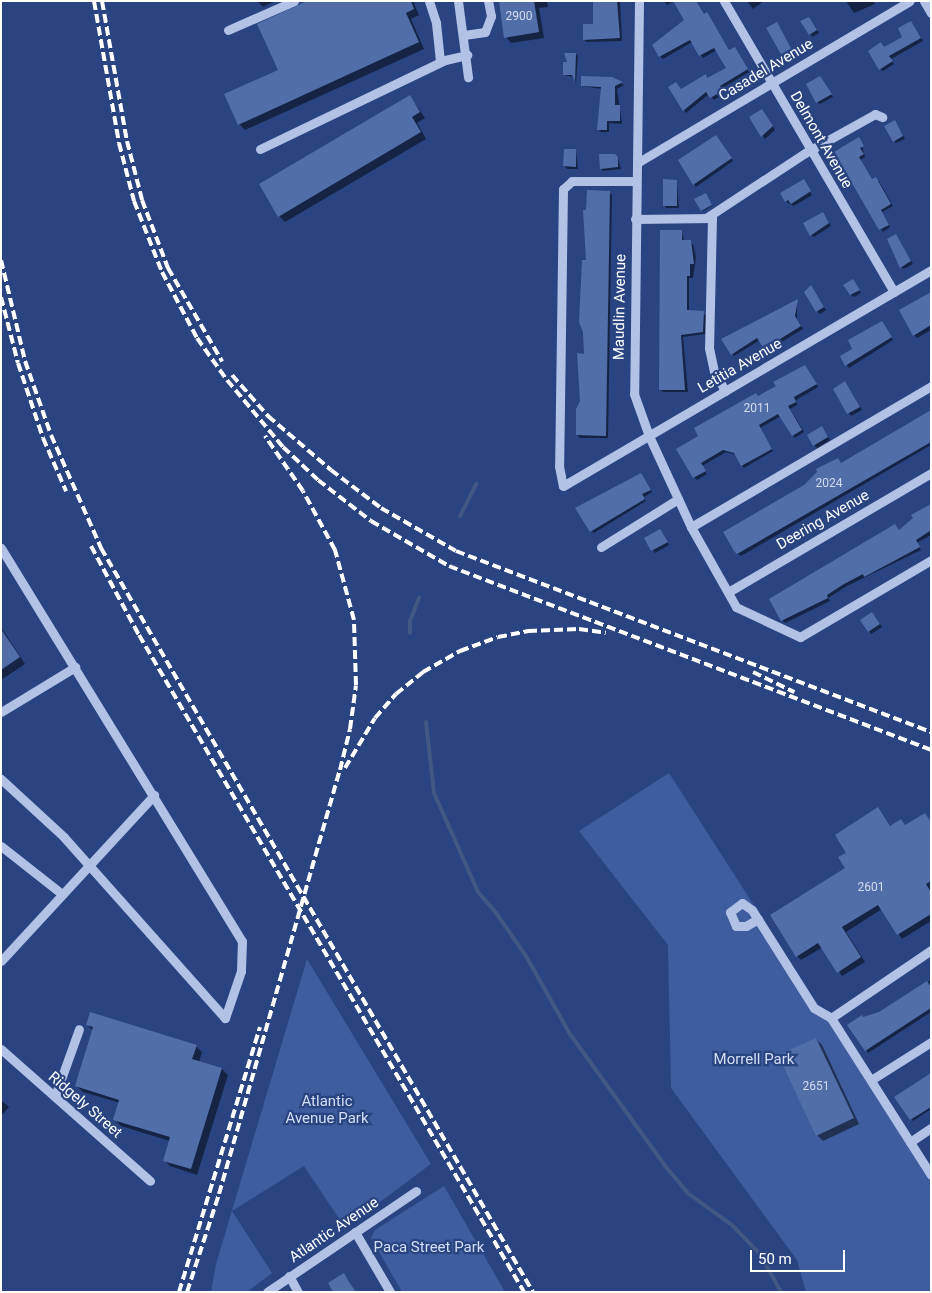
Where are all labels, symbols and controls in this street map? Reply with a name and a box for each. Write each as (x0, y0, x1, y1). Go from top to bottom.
house number: 2900 (506, 10, 532, 24)
street label: Casadel Avenue (716, 35, 816, 105)
street label: Delmont Avenue (786, 88, 856, 192)
street label: Maudlin Avenue (610, 254, 630, 360)
street label: Letitia Avenue (695, 335, 785, 397)
house number: 2011 (744, 402, 770, 416)
house number: 2024 (816, 477, 842, 491)
street label: Deering Avenue (773, 486, 873, 554)
house number: 2601 (858, 881, 884, 895)
park label: Morrell Park (714, 1051, 794, 1069)
street label: Ridgely Street (44, 1068, 126, 1142)
house number: 2651 (803, 1080, 829, 1094)
park label: Atlantic Avenue Park (286, 1092, 368, 1127)
street label: Atlantic Avenue (286, 1194, 382, 1266)
park label: Paca Street Park (374, 1239, 484, 1257)
scale bar (752, 1240, 847, 1272)
text: 50 m (758, 1250, 792, 1268)

